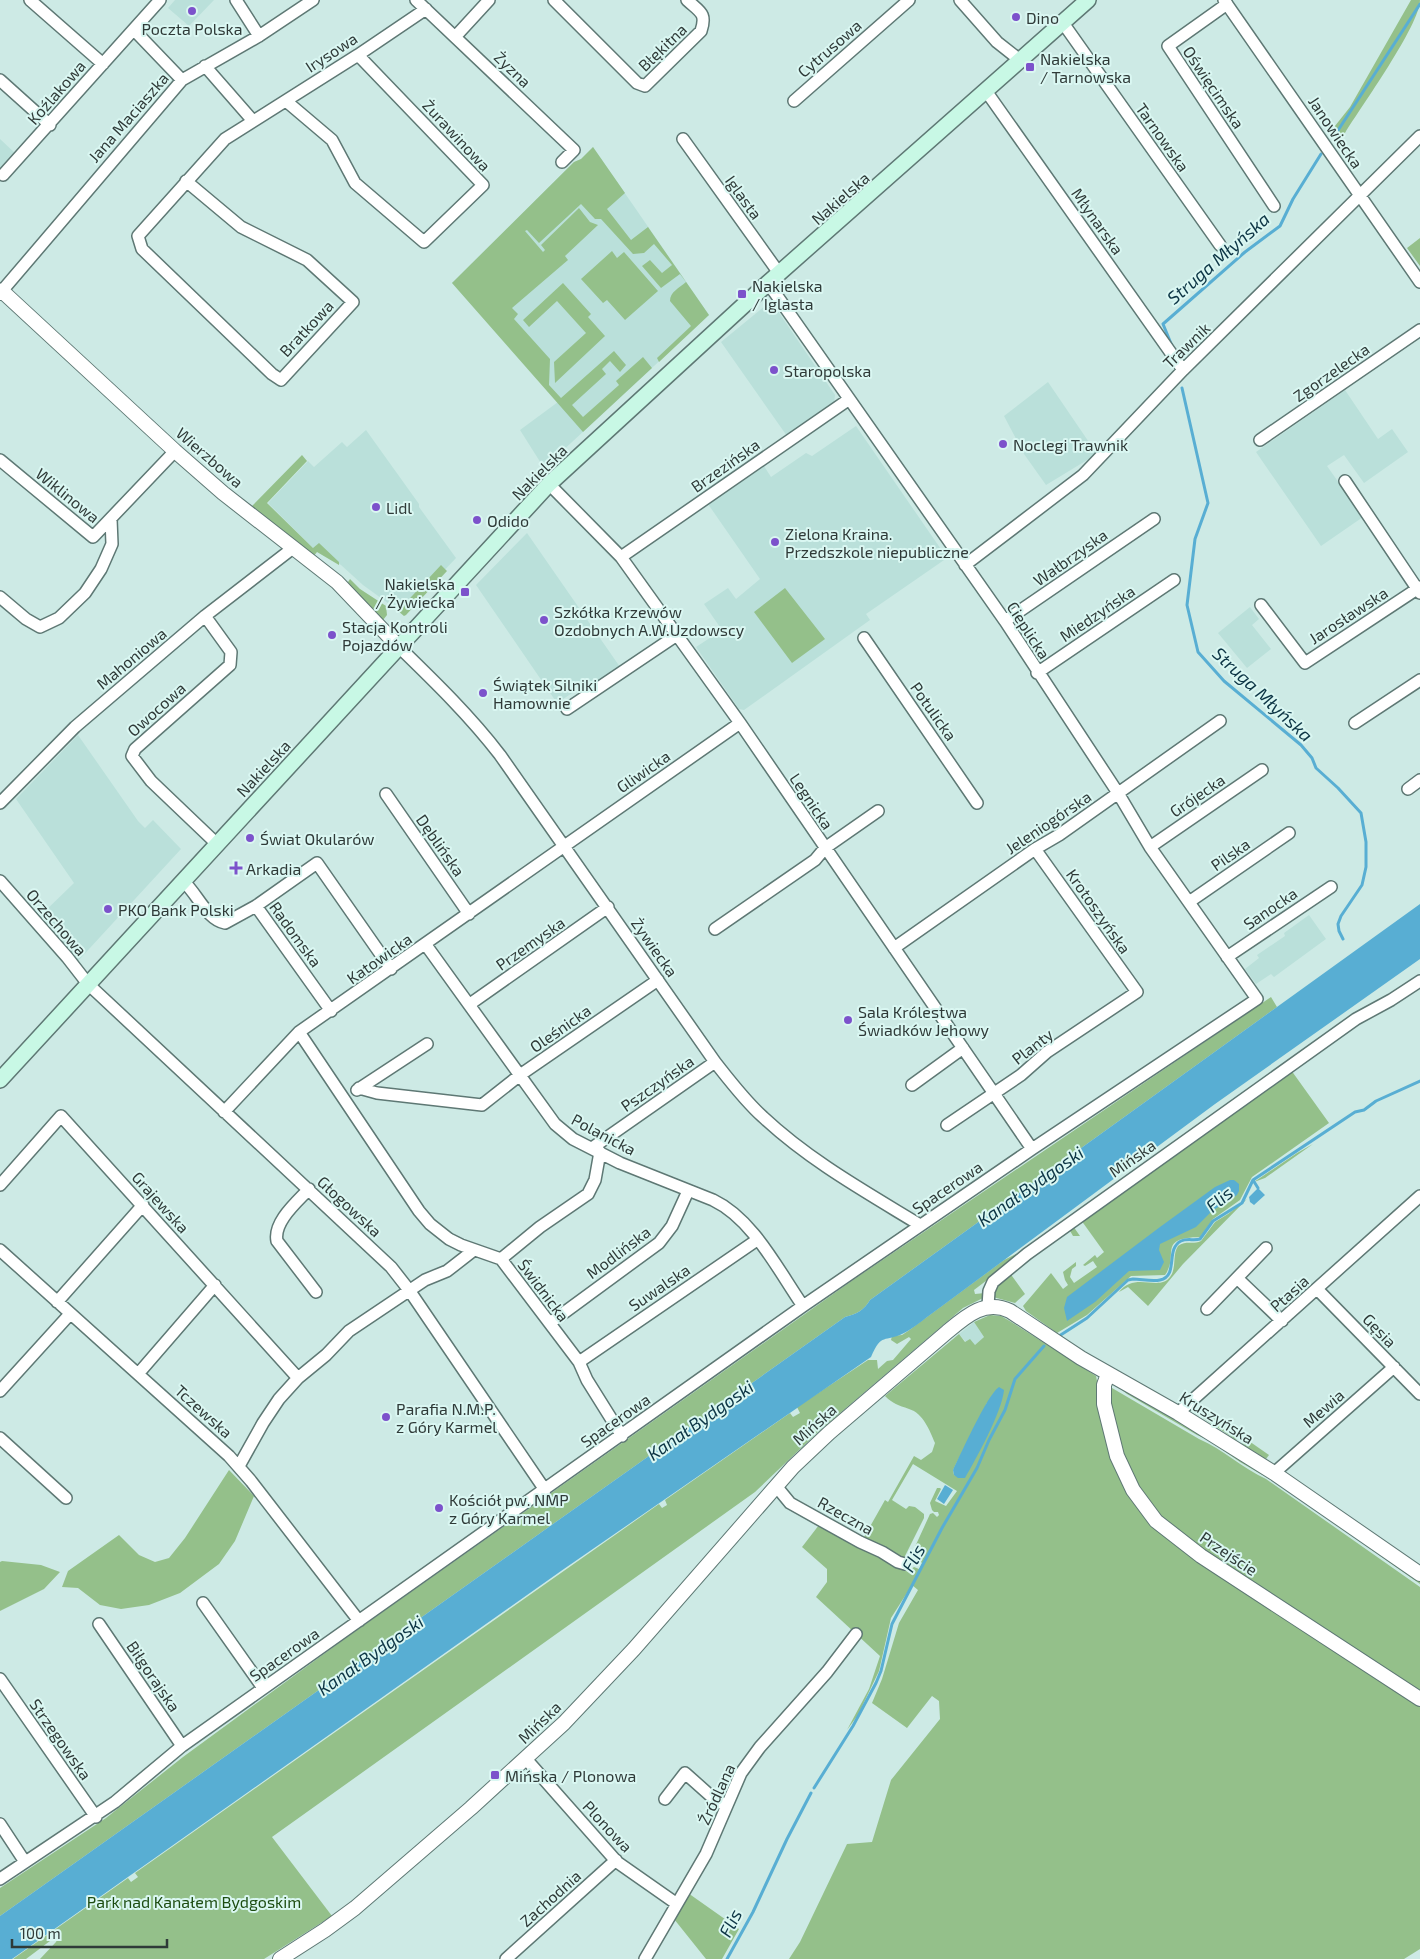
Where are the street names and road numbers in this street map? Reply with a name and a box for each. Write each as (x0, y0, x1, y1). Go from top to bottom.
street label: Cytrusowa (793, 15, 865, 81)
street label: Błękitna (634, 19, 690, 75)
street label: Irysowa (301, 28, 361, 76)
street label: Oświęcimska (1179, 42, 1249, 132)
street label: Żyzna (491, 47, 535, 91)
street label: Koźlakowa (23, 56, 89, 128)
street label: Jana Maciaszka (84, 68, 172, 166)
street label: Janowiecka (1305, 92, 1367, 172)
street label: Żurawinowa (419, 95, 495, 175)
street label: Tarnowska (1132, 99, 1194, 175)
street label: Nakielska (807, 168, 873, 228)
street label: Iglasta (722, 171, 766, 223)
street label: Młynarska (1068, 184, 1128, 258)
street label: Bratkowa (275, 296, 337, 360)
street label: Trawnik (1159, 318, 1213, 372)
street label: Zgorzelecka (1289, 339, 1373, 405)
street label: Wierzbowa (173, 423, 247, 491)
street label: Brzezińska (687, 434, 763, 496)
street label: Nakielska (507, 440, 571, 504)
street label: Wiklinowa (32, 464, 104, 526)
street label: Wałbrzyska (1029, 524, 1111, 590)
street label: Miedzyńska (1056, 581, 1138, 645)
street label: Jarosławska (1305, 583, 1391, 647)
street label: Cieplicka (1003, 598, 1055, 662)
street label: Mahoniowa (92, 623, 170, 693)
street label: Owocowa (123, 678, 189, 740)
street label: Potulicka (907, 678, 961, 744)
street label: Nakielska (232, 736, 294, 800)
street label: Gliwicka (613, 746, 673, 796)
street label: Legnicka (786, 769, 838, 833)
street label: Grójecka (1166, 770, 1229, 821)
street label: Jeleniogórska (1002, 786, 1094, 858)
street label: Dęblińska (413, 810, 469, 880)
street label: Pilska (1207, 834, 1253, 874)
street label: Krotoszyńska (1063, 865, 1135, 957)
street label: Sanocka (1239, 883, 1301, 933)
street label: Orzechowa (23, 885, 91, 959)
street label: Radomska (266, 898, 326, 970)
street label: Przemyska (492, 912, 568, 974)
street label: Żywiecka (628, 914, 682, 980)
street label: Katowicka (343, 929, 415, 987)
street label: Oleśnicka (526, 1000, 594, 1056)
street label: Planty (1008, 1024, 1057, 1068)
street label: Pszczyńska (617, 1051, 697, 1115)
street label: Polanicka (569, 1109, 639, 1159)
street label: Mińska (1105, 1135, 1159, 1181)
street label: Spacerowa (908, 1157, 986, 1217)
street label: Grajewska (128, 1167, 194, 1237)
street label: Głogowska (314, 1172, 386, 1240)
street label: Modlińska (582, 1222, 654, 1282)
street label: Świdnicka (514, 1255, 574, 1325)
street label: Suwalska (625, 1260, 693, 1314)
street label: Ptasia (1266, 1271, 1312, 1315)
street label: Gęsia (1359, 1309, 1401, 1351)
street label: Tczewska (172, 1380, 236, 1442)
street label: Mewia (1298, 1385, 1348, 1431)
street label: Kruszyńska (1176, 1387, 1258, 1447)
street label: Spacerowa (577, 1389, 653, 1451)
street label: Mińska (788, 1399, 840, 1449)
street label: Rzeczna (815, 1492, 877, 1538)
street label: Przejście (1196, 1527, 1261, 1580)
street label: Spacerowa (246, 1623, 322, 1685)
street label: Biłgorajska (123, 1637, 185, 1716)
street label: Strzegowska (26, 1695, 96, 1783)
street label: Mińska (514, 1697, 564, 1747)
street label: Źródlana (694, 1760, 738, 1828)
street label: Plonowa (579, 1796, 637, 1856)
street label: Zachodnia (516, 1866, 584, 1930)

